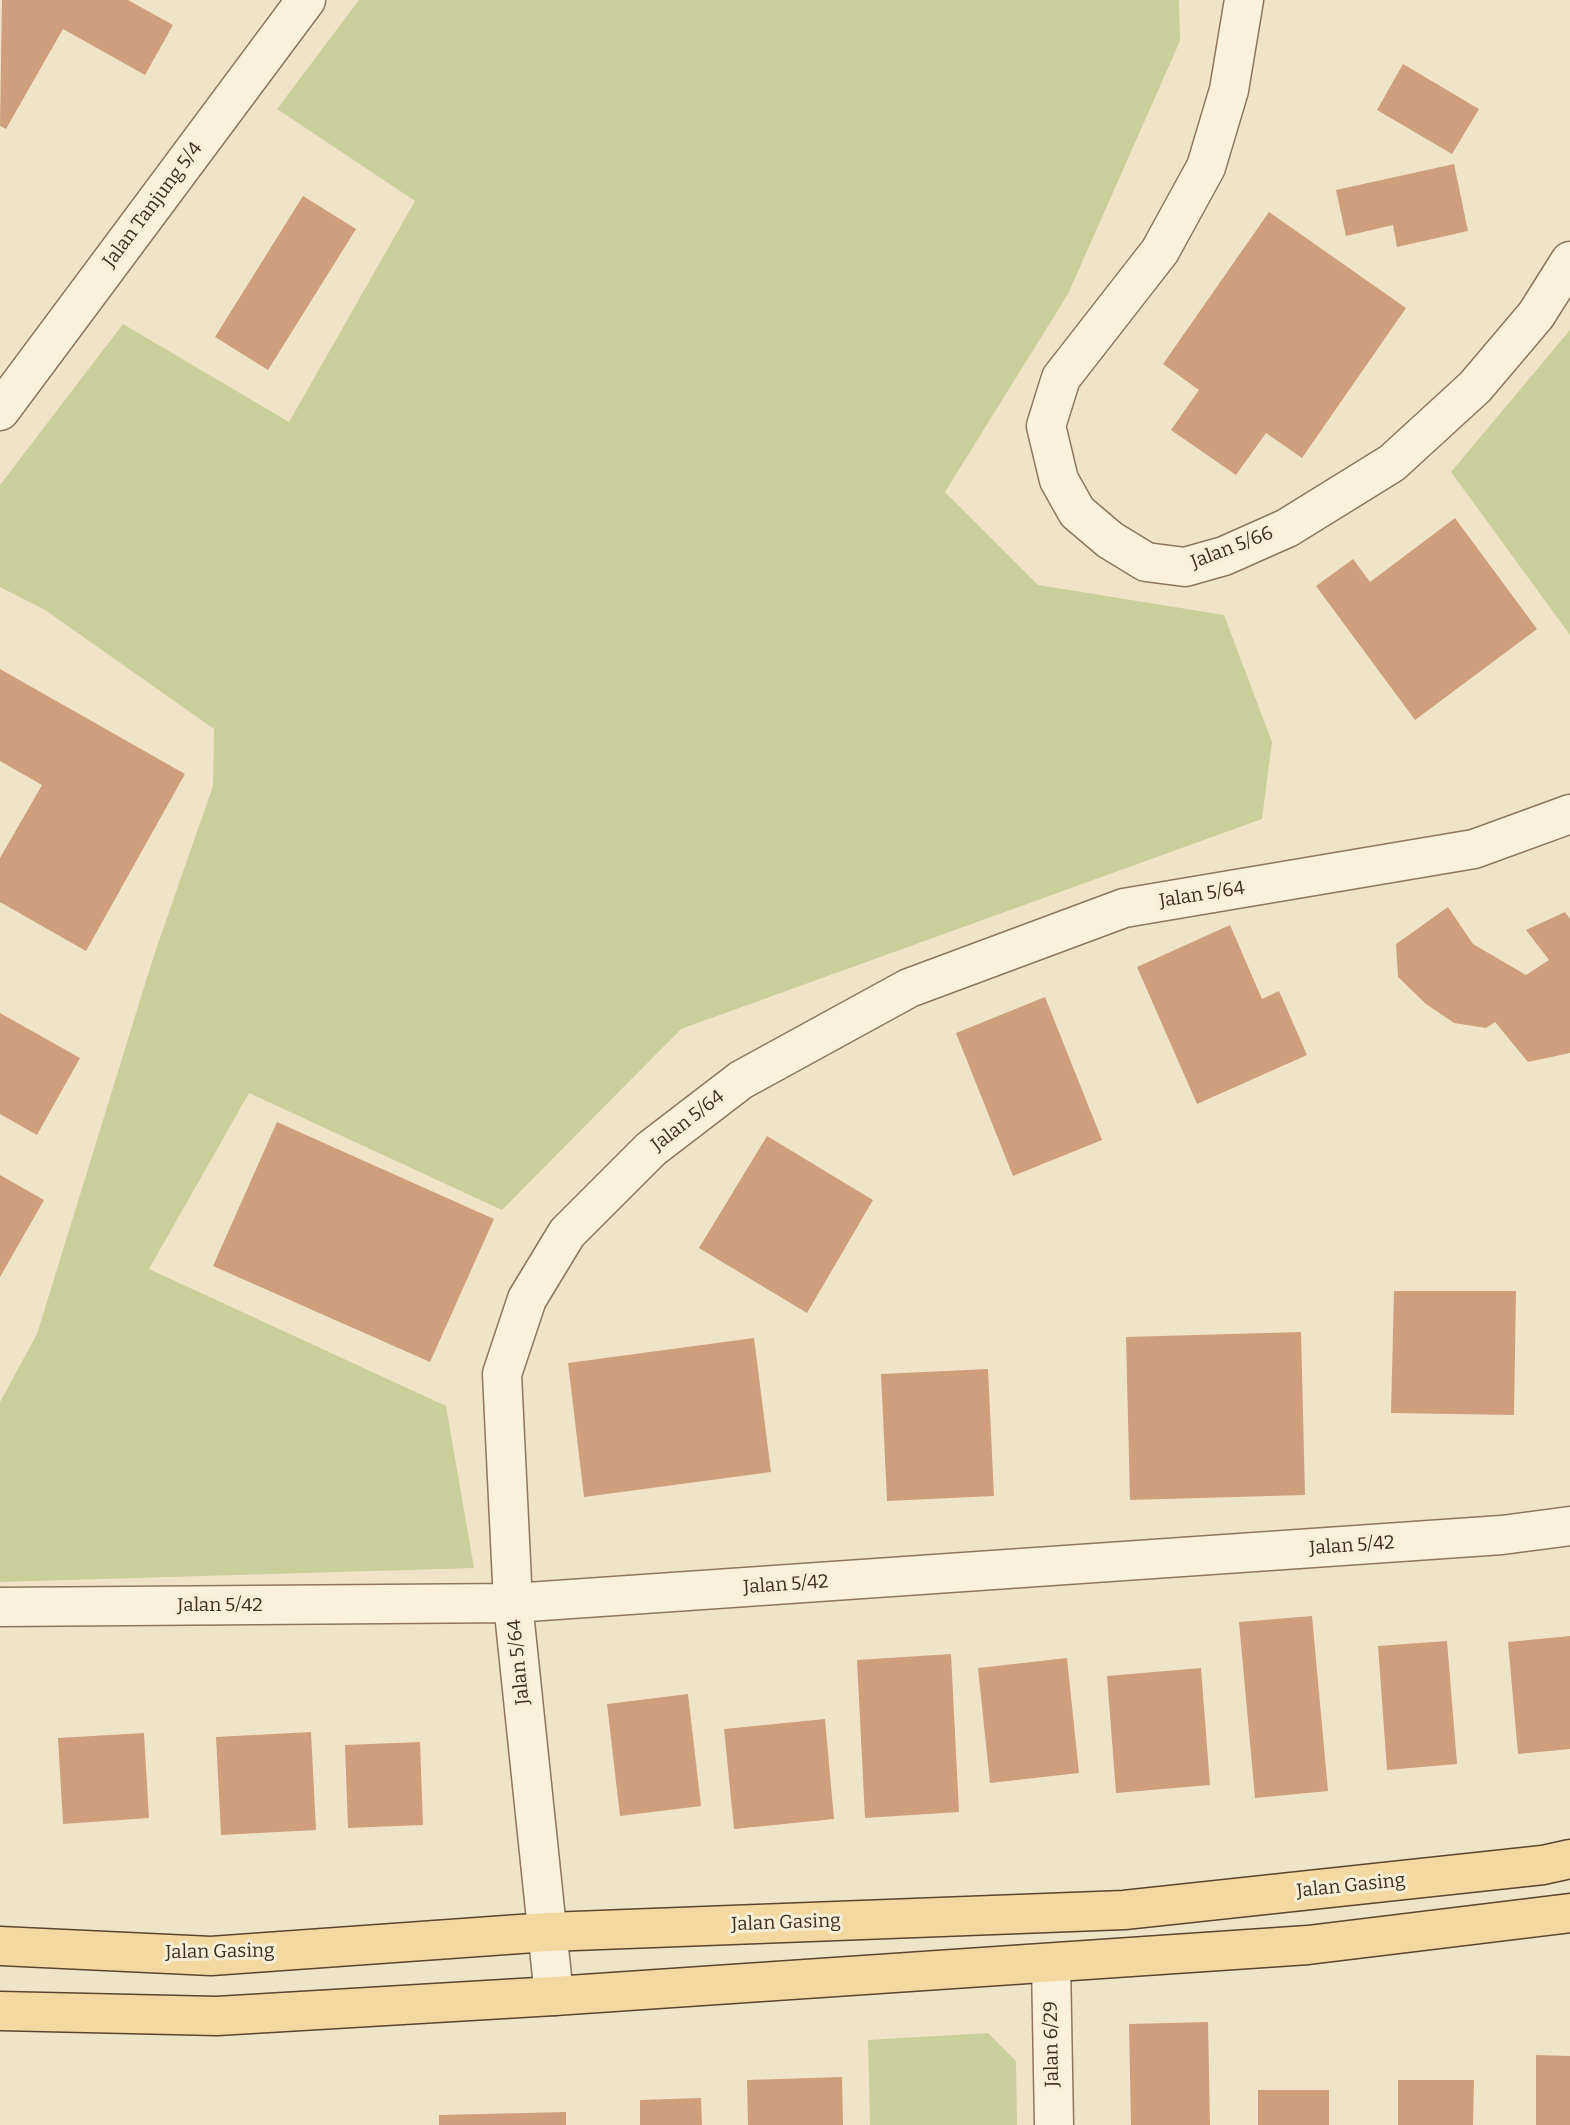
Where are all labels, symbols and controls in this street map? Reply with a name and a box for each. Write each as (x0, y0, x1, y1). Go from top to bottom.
street label: Jalan Tanjung 5/4 (99, 138, 207, 272)
street label: Jalan 5/66 (1188, 522, 1276, 574)
street label: Jalan 5/64 (1158, 877, 1246, 913)
street label: Jalan 5/64 (647, 1085, 729, 1157)
street label: Jalan 5/42 (1309, 1532, 1395, 1560)
street label: Jalan 5/42 (743, 1571, 829, 1599)
street label: Jalan 5/42 (177, 1595, 263, 1617)
street label: Jalan 5/64 (503, 1618, 535, 1706)
street label: Jalan Gasing (1295, 1869, 1407, 1903)
street label: Jalan Gasing (731, 1910, 841, 1936)
street label: Jalan Gasing (165, 1940, 275, 1964)
street label: Jalan 6/29 (1040, 2001, 1064, 2087)

